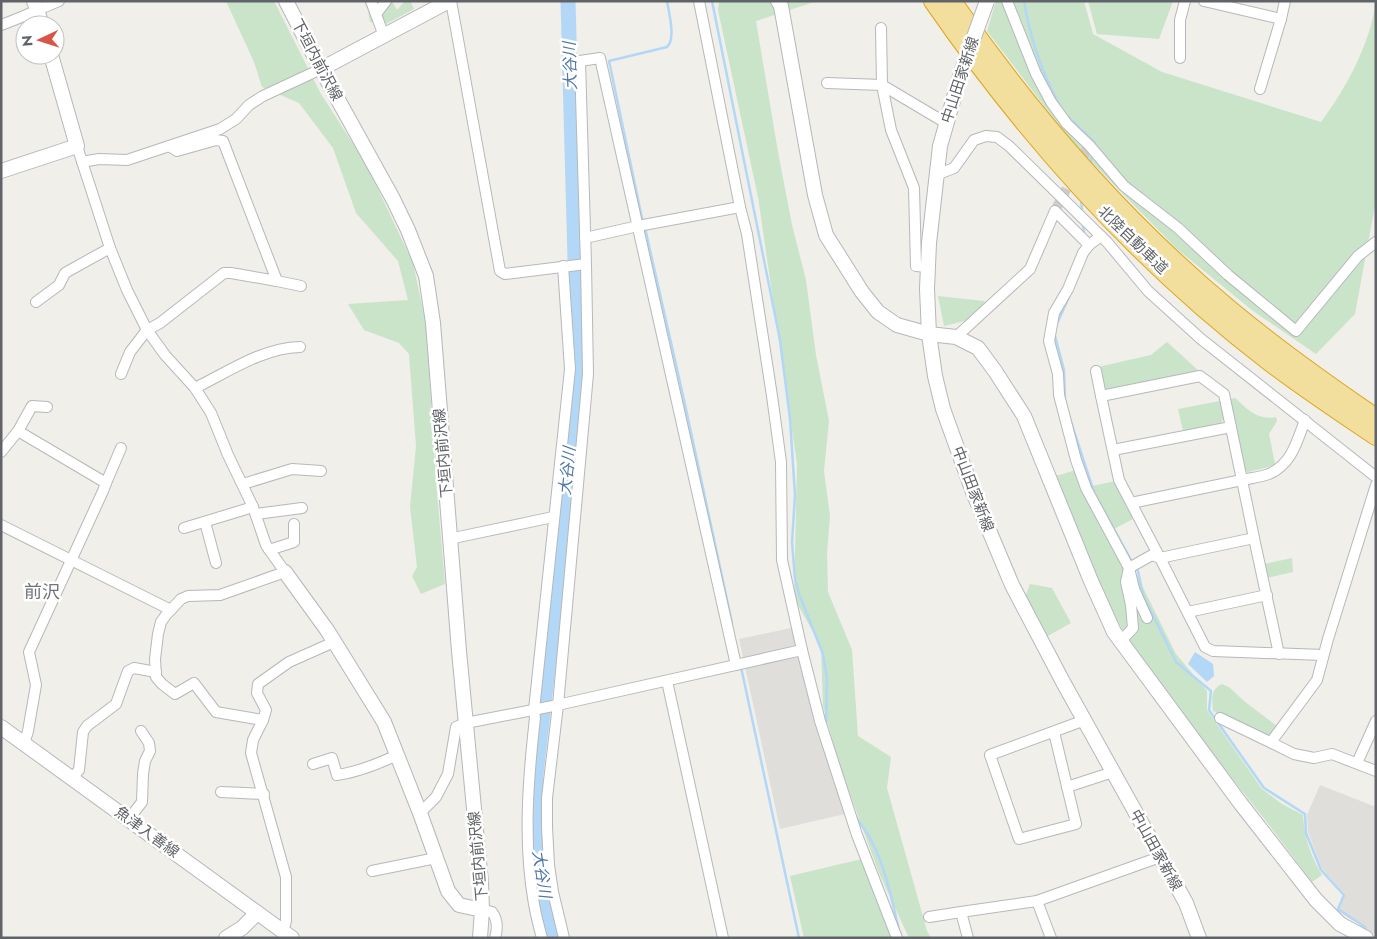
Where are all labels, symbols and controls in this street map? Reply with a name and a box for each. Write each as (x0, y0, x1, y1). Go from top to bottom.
north arrow (15, 15, 65, 65)
street label: 下垣内前沢線 (286, 15, 348, 105)
street label: 中山田家新線 (936, 34, 984, 126)
text: N (17, 35, 37, 47)
water label: 大谷川 (558, 40, 582, 90)
street label: 北陸自動車道 (1093, 201, 1173, 279)
street label: 下垣内前沢線 (428, 407, 458, 499)
street label: 中山田家新線 (947, 443, 999, 535)
water label: 大谷川 (553, 444, 581, 496)
district label: 前沢 (24, 579, 60, 605)
street label: 魚津入善線 (110, 801, 184, 863)
street label: 中山田家新線 (1125, 805, 1187, 895)
street label: 下垣内前沢線 (463, 810, 493, 902)
water label: 大谷川 (527, 848, 557, 901)

